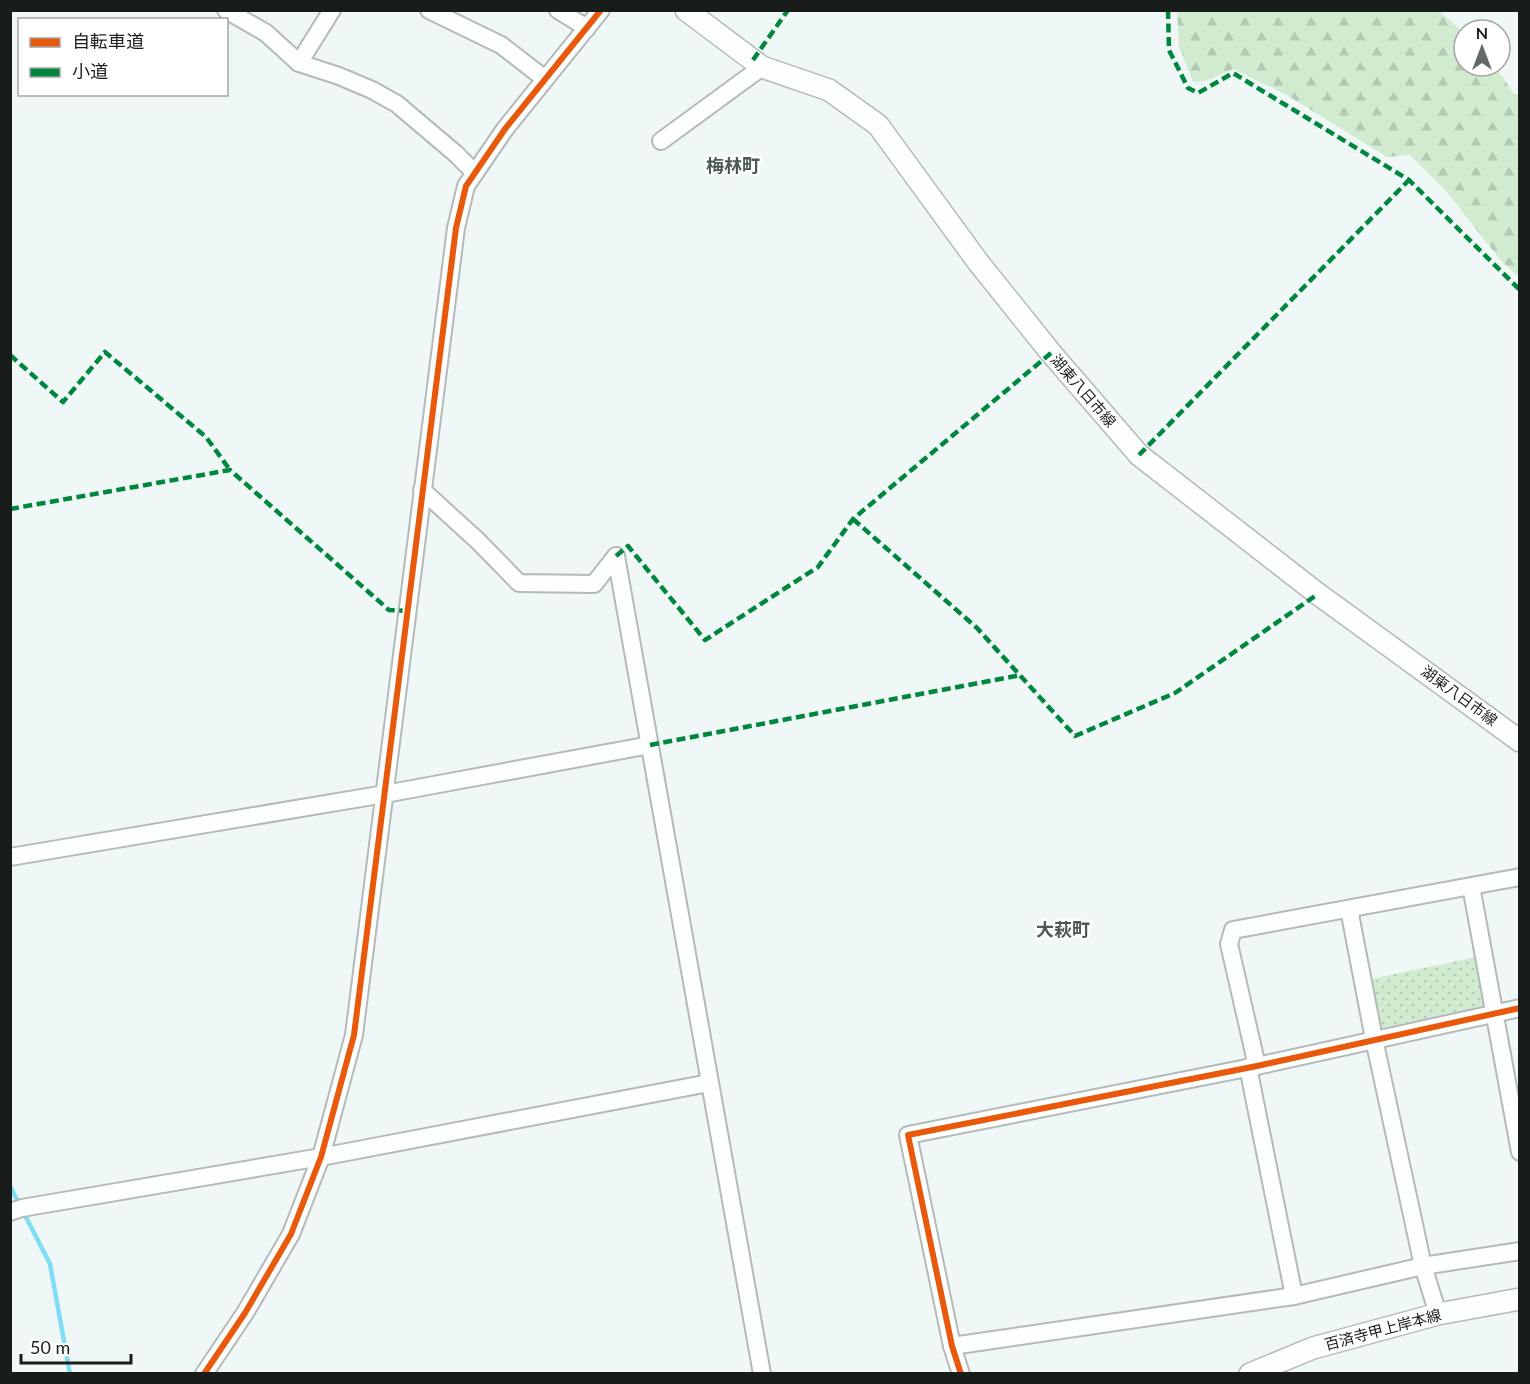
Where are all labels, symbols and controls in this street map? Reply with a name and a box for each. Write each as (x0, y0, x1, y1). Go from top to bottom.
legend (18, 18, 228, 96)
north arrow (1452, 18, 1512, 78)
text: N (1476, 23, 1488, 42)
text: 自転車道 (72, 30, 144, 52)
text: 小道 (72, 60, 108, 82)
district label: 梅林町 (706, 154, 760, 176)
street label: 湖東八日市線 (1047, 350, 1120, 430)
street label: 湖東八日市線 (1418, 661, 1501, 729)
district label: 大萩町 (1036, 918, 1090, 940)
street label: 百済寺甲上岸本線 (1322, 1305, 1443, 1353)
scale bar (21, 1327, 130, 1365)
text: 50 m (30, 1336, 70, 1358)

